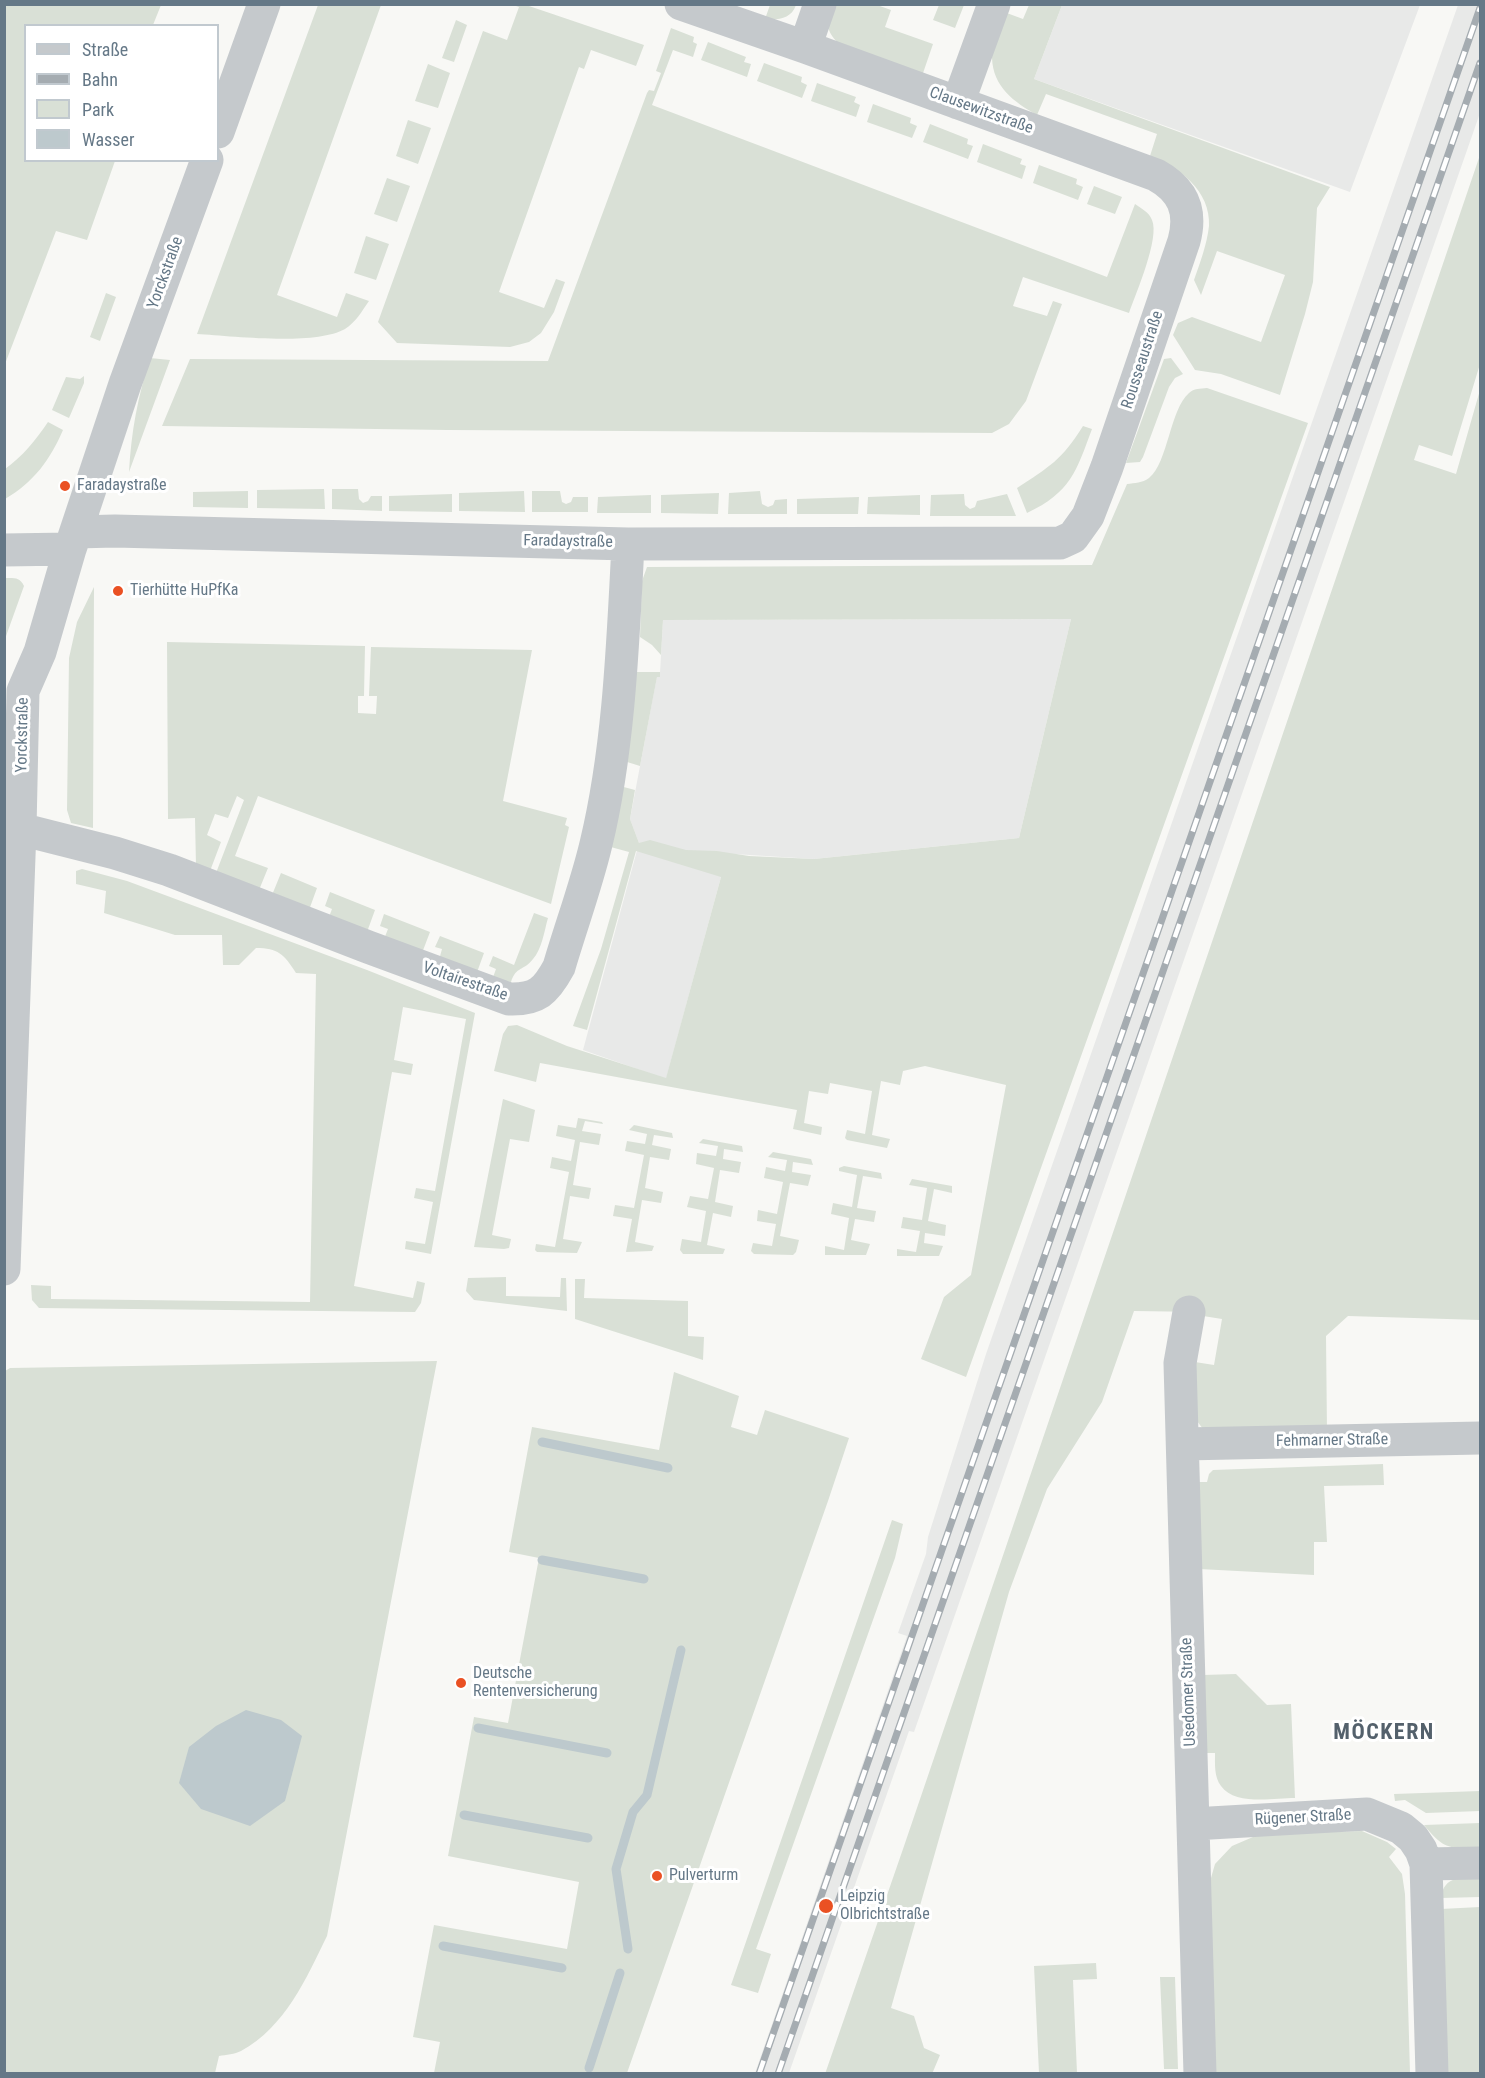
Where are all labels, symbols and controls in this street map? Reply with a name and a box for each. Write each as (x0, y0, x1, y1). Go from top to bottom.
legend (24, 24, 219, 162)
text: Straße (82, 39, 128, 60)
text: Bahn (82, 69, 118, 90)
street label: Clausewitzstraße (927, 83, 1035, 139)
text: Park (82, 99, 114, 120)
text: Wasser (82, 129, 134, 150)
street label: Yorckstraße (144, 234, 188, 312)
street label: Rousseaustraße (1118, 309, 1168, 411)
place label: Faradaystraße (77, 476, 167, 496)
marker: Faradaystraße (58, 479, 72, 493)
street label: Faradaystraße (523, 532, 613, 552)
place label: Tierhütte HuPfKa (130, 581, 238, 601)
marker: Tierhütte HuPfKa (111, 584, 125, 598)
street label: Yorckstraße (13, 697, 33, 773)
street label: Voltairestraße (420, 958, 510, 1006)
street label: Fehmarner Straße (1276, 1430, 1388, 1452)
street label: Usedomer Straße (1178, 1637, 1200, 1747)
place label: Deutsche Rentenversicherung (473, 1664, 598, 1702)
marker: Deutsche Rentenversicherung (454, 1676, 468, 1690)
district label: MÖCKERN (1333, 1720, 1435, 1746)
street label: Rügener Straße (1254, 1806, 1352, 1830)
place label: Pulverturm (669, 1866, 738, 1886)
marker: Pulverturm (650, 1869, 664, 1883)
place label: Leipzig Olbrichtstraße (840, 1887, 930, 1925)
marker: Leipzig Olbrichtstraße (817, 1897, 835, 1915)

